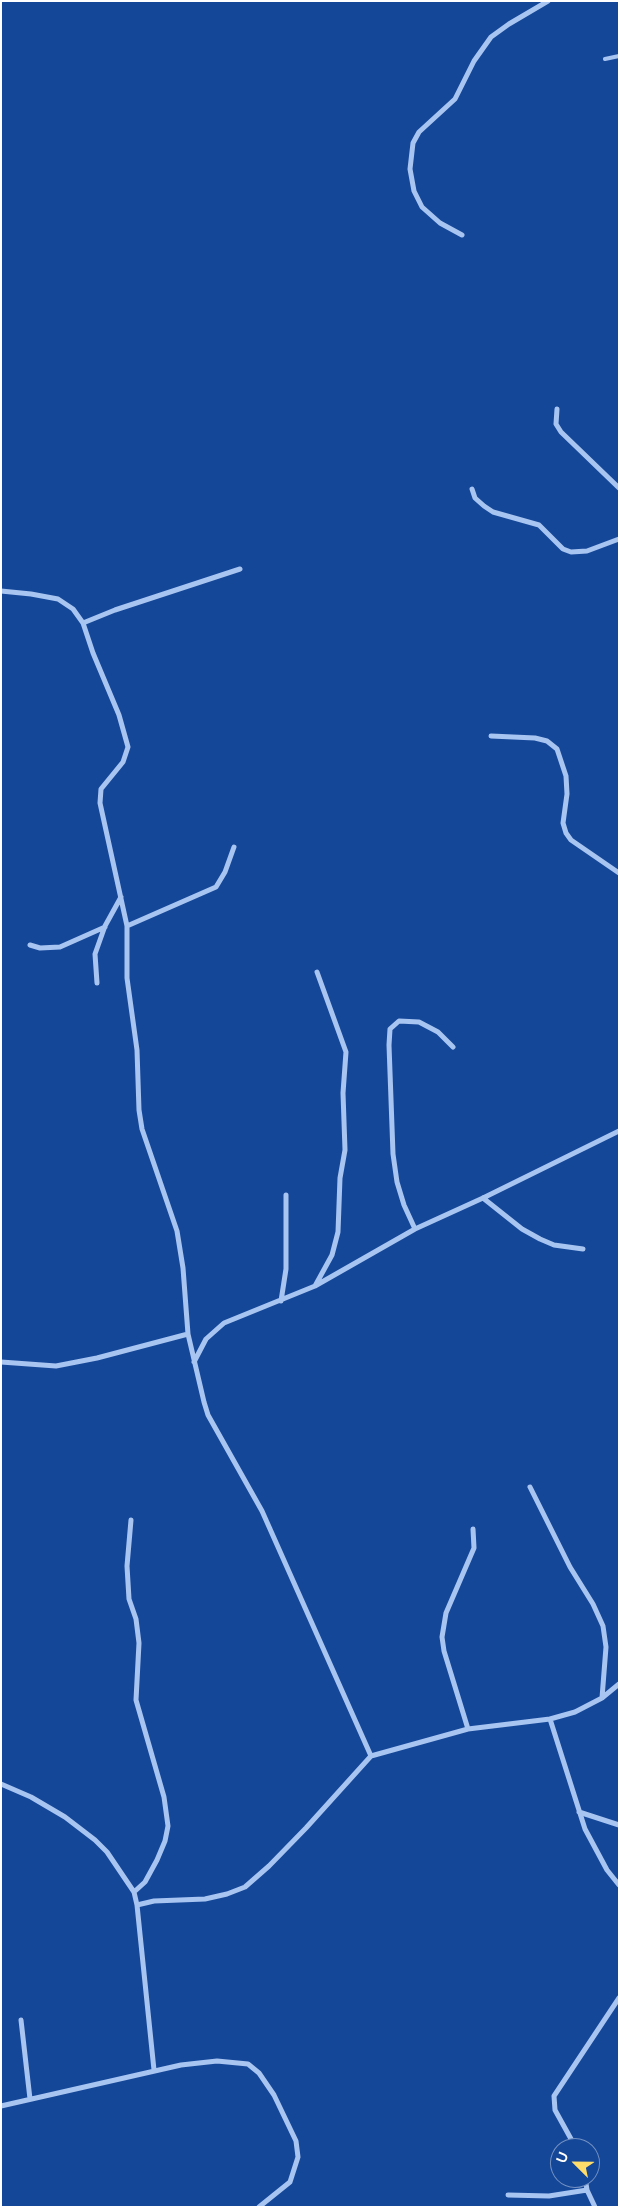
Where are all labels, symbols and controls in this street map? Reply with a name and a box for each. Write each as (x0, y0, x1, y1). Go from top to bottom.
north arrow (550, 2138, 600, 2188)
text: U (553, 2150, 572, 2165)

